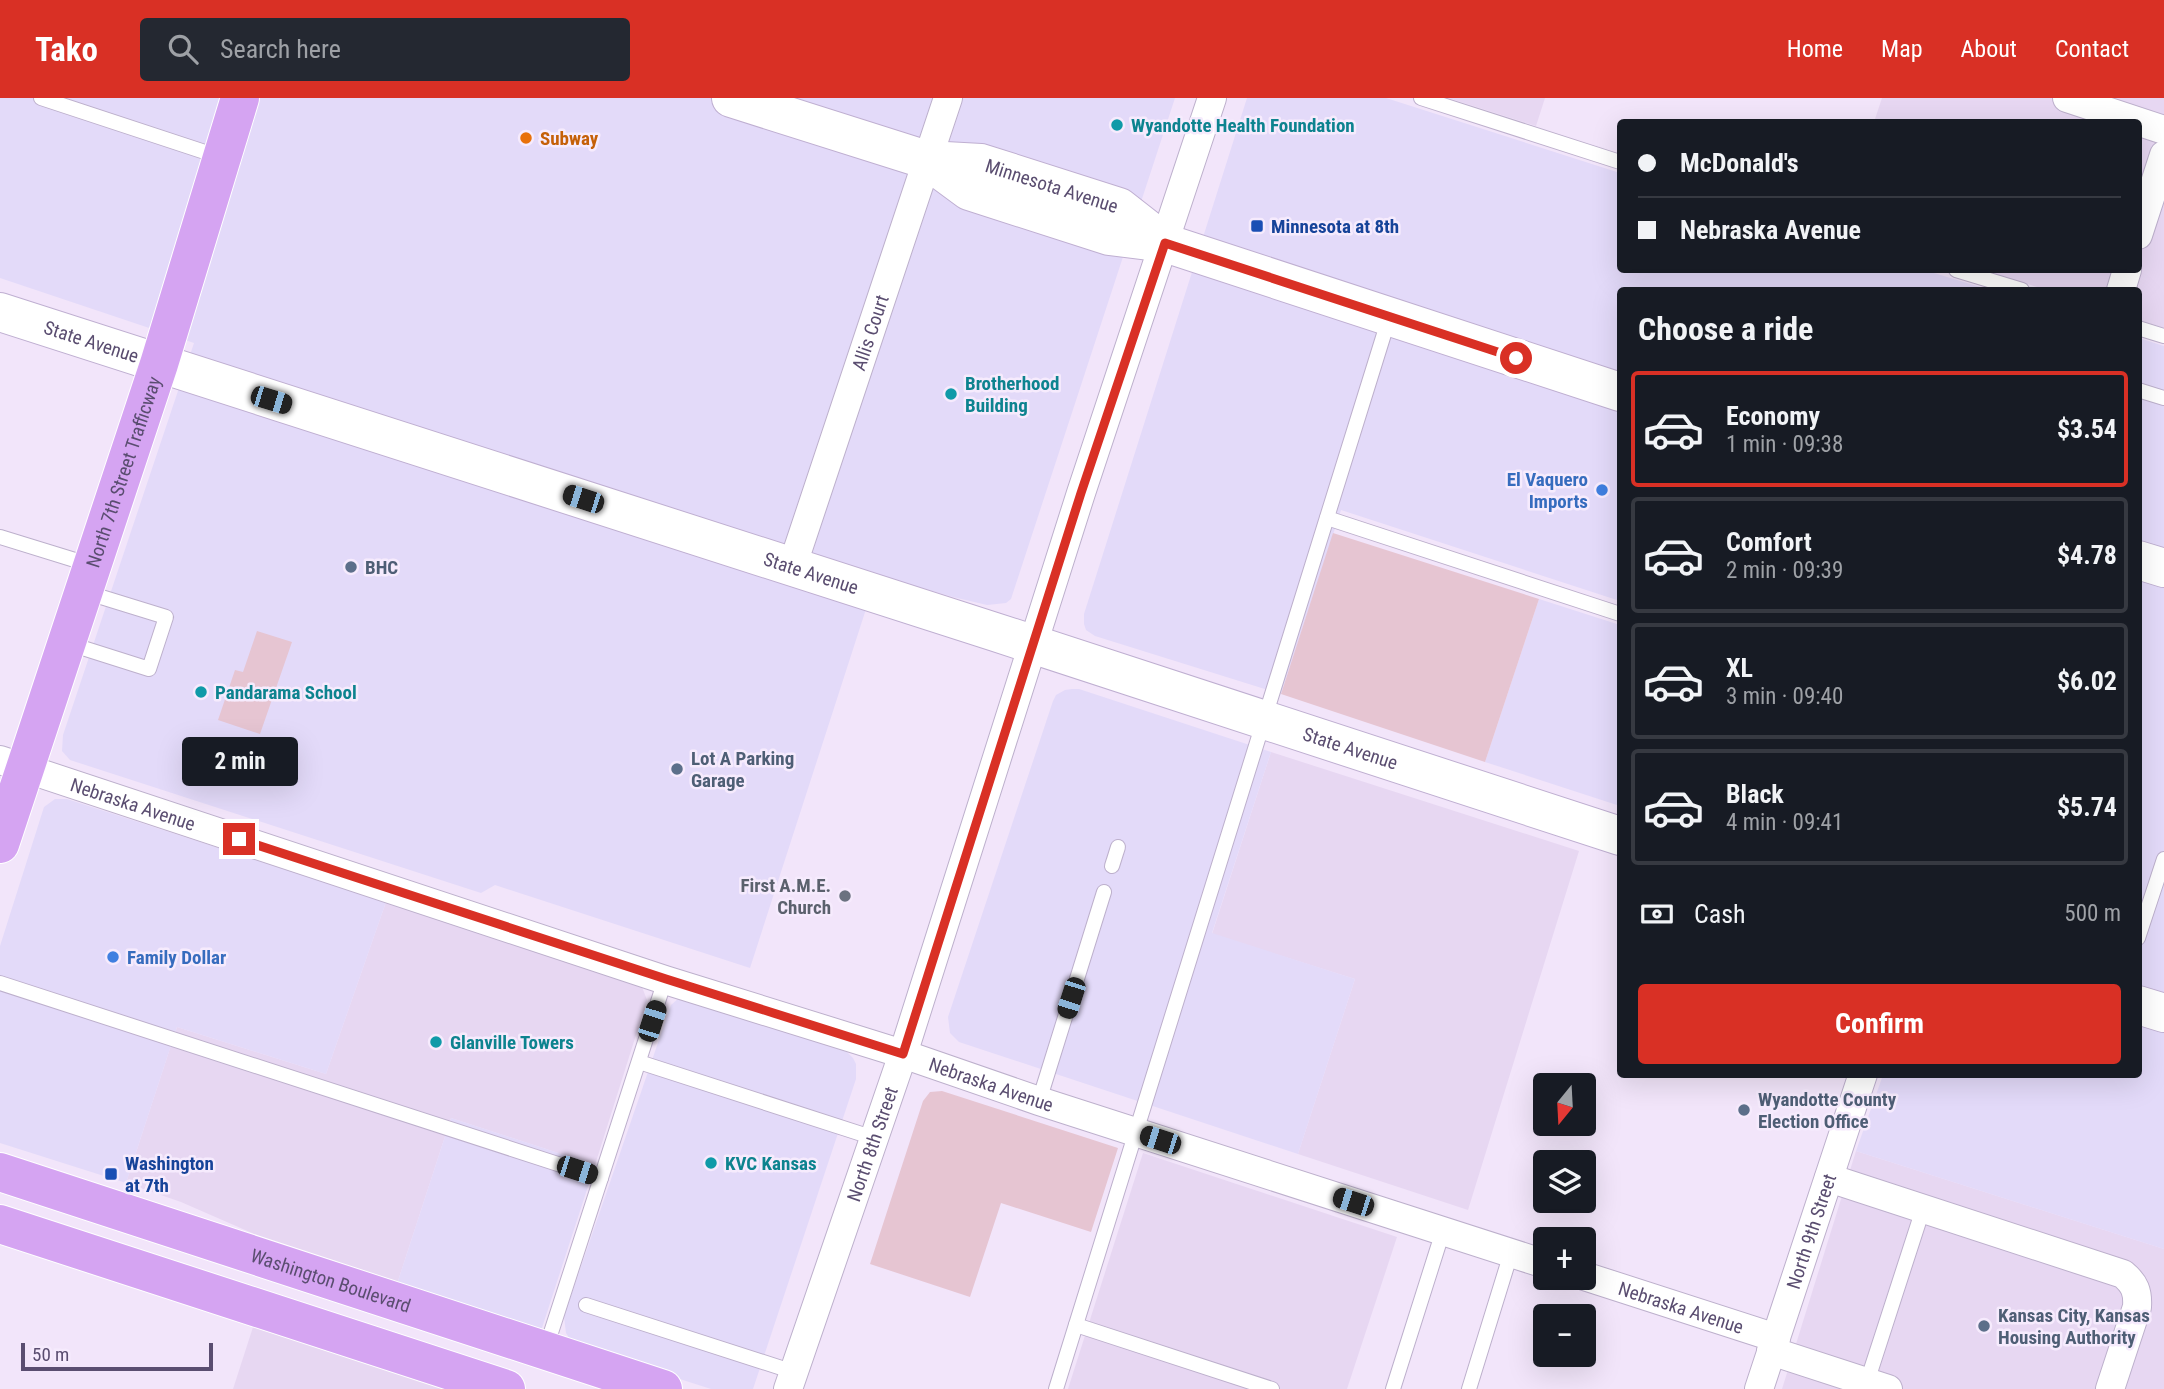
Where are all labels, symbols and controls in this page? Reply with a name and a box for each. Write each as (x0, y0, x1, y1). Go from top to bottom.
search box (140, 18, 630, 81)
text: Tako (35, 30, 98, 69)
icon: search (164, 30, 202, 68)
text: Search here (220, 34, 341, 64)
text: Home (1787, 35, 1843, 63)
text: Map (1881, 35, 1923, 63)
text: About (1961, 35, 2017, 63)
text: Contact (2055, 35, 2129, 63)
place label: Wyandotte Health Foundation (1131, 114, 1355, 137)
marker: Wyandotte Health Foundation (1109, 117, 1125, 133)
place label: Subway (540, 127, 599, 150)
marker: Subway (518, 130, 534, 146)
text: McDonald's (1680, 148, 1799, 178)
street label: Minnesota Avenue (983, 154, 1121, 218)
place label: Minnesota at 8th (1271, 215, 1399, 238)
text: Nebraska Avenue (1680, 215, 1861, 245)
marker: Minnesota at 8th (1249, 218, 1265, 234)
street label: Allis Court (847, 292, 893, 374)
text: Choose a ride (1638, 310, 1813, 348)
street label: State Avenue (41, 315, 142, 367)
route start (1500, 342, 1532, 374)
place label: Brotherhood Building (965, 372, 1059, 417)
street label: North 7th Street Trafficway (81, 373, 166, 570)
car (248, 384, 295, 416)
marker: Brotherhood Building (943, 386, 959, 402)
icon: car (1642, 398, 1705, 461)
text: Economy (1726, 401, 1820, 431)
text: $3.54 (2057, 414, 2117, 444)
text: 1 min · 09:38 (1726, 431, 1843, 458)
place label: El Vaquero Imports (1507, 468, 1588, 513)
marker: El Vaquero Imports (1594, 482, 1610, 498)
car (560, 483, 607, 515)
icon: car (1642, 524, 1705, 587)
text: Comfort (1726, 527, 1812, 557)
text: $4.78 (2057, 540, 2117, 570)
street label: State Avenue (761, 547, 861, 599)
place label: BHC (365, 556, 398, 579)
text: 2 min · 09:39 (1726, 557, 1843, 584)
marker: BHC (343, 559, 359, 575)
icon: car (1642, 650, 1705, 713)
text: XL (1726, 653, 1753, 683)
text: $6.02 (2057, 666, 2117, 696)
place label: Pandarama School (215, 681, 357, 704)
text: 3 min · 09:40 (1726, 683, 1843, 710)
marker: Pandarama School (193, 684, 209, 700)
street label: State Avenue (1300, 722, 1401, 774)
callout: 2 min (181, 738, 297, 786)
place label: Lot A Parking Garage (691, 747, 794, 792)
text: 2 min (214, 748, 266, 775)
marker: Lot A Parking Garage (669, 761, 685, 777)
street label: Nebraska Avenue (68, 773, 198, 835)
icon: car (1642, 776, 1705, 839)
text: Black (1726, 779, 1784, 809)
text: $5.74 (2057, 792, 2117, 822)
text: 4 min · 09:41 (1726, 809, 1843, 836)
route end (223, 823, 255, 855)
place label: First A.M.E. Church (740, 874, 831, 919)
marker: First A.M.E. Church (837, 888, 853, 904)
icon: cash (1638, 895, 1676, 933)
text: Cash (1694, 899, 1746, 929)
text: 500 m (2064, 900, 2121, 927)
place label: Family Dollar (127, 946, 226, 969)
marker: Family Dollar (105, 949, 121, 965)
car (1055, 975, 1088, 1021)
button: Confirm (1638, 984, 2121, 1064)
car (636, 998, 669, 1044)
place label: Glanville Towers (450, 1031, 574, 1054)
marker: Glanville Towers (428, 1034, 444, 1050)
street label: Nebraska Avenue (926, 1052, 1056, 1116)
north arrow (1533, 1073, 1596, 1136)
map controls (1533, 1073, 1596, 1367)
street label: North 8th Street (842, 1084, 902, 1204)
place label: Wyandotte County Election Office (1758, 1088, 1897, 1133)
marker: Wyandotte County Election Office (1736, 1102, 1752, 1118)
car (1137, 1124, 1184, 1156)
button: layers (1533, 1150, 1596, 1213)
place label: Washington at 7th (125, 1152, 214, 1197)
place label: KVC Kansas (725, 1152, 817, 1175)
car (554, 1154, 601, 1186)
marker: KVC Kansas (703, 1155, 719, 1171)
marker: Washington at 7th (103, 1166, 119, 1182)
street label: North 9th Street (1781, 1171, 1841, 1292)
car (1330, 1186, 1377, 1218)
button: + (1533, 1227, 1596, 1290)
street label: Washington Boulevard (248, 1243, 414, 1317)
street label: Nebraska Avenue (1616, 1276, 1747, 1338)
button: − (1533, 1304, 1596, 1367)
place label: Kansas City, Kansas Housing Authority (1998, 1304, 2150, 1349)
marker: Kansas City, Kansas Housing Authority (1976, 1318, 1992, 1334)
scale bar (21, 1340, 214, 1372)
text: 50 m (32, 1343, 69, 1366)

